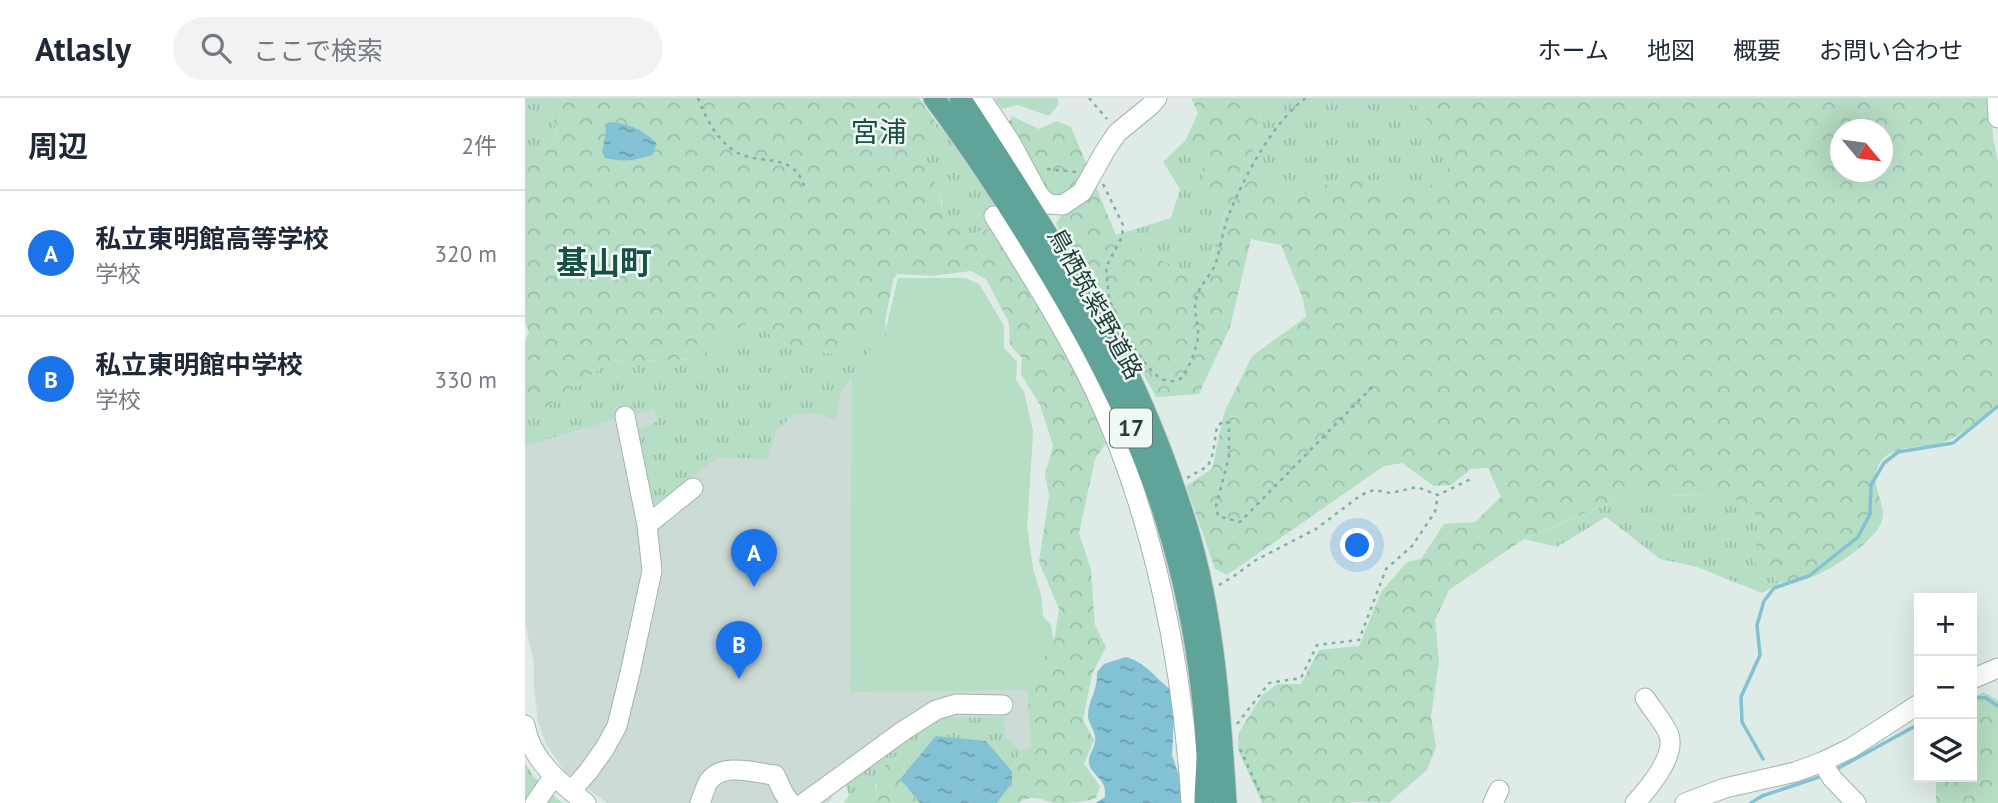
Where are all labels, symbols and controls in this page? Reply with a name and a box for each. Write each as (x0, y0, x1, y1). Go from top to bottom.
search box (173, 17, 663, 80)
text: Atlasly (35, 27, 131, 70)
icon: search (197, 29, 235, 67)
text: ここで検索 (253, 34, 383, 67)
text: ホーム (1538, 35, 1609, 66)
text: 地図 (1647, 35, 1695, 66)
text: 概要 (1733, 35, 1781, 66)
text: お問い合わせ (1819, 35, 1963, 66)
district label: 宮浦 (851, 113, 907, 150)
north arrow (1830, 119, 1893, 182)
text: 周辺 (28, 126, 88, 165)
text: 2件 (461, 131, 497, 160)
text: 私立東明館高等学校 (95, 222, 329, 255)
street label: 鳥栖筑紫野道路 (1041, 223, 1150, 385)
text: A (44, 239, 58, 268)
text: 320 m (435, 239, 497, 268)
district label: 基山町 (556, 241, 652, 283)
text: 学校 (95, 259, 141, 288)
text: 私立東明館中学校 (95, 348, 303, 381)
text: B (44, 365, 58, 394)
text: 330 m (435, 365, 497, 394)
text: 学校 (95, 385, 141, 414)
road number: 17 (1110, 408, 1152, 448)
your location (1340, 528, 1374, 562)
pin: A (731, 529, 777, 587)
map controls (1914, 593, 1977, 782)
button: + (1914, 593, 1977, 656)
pin: B (716, 621, 762, 679)
button: − (1914, 656, 1977, 719)
button: layers (1914, 719, 1977, 782)

